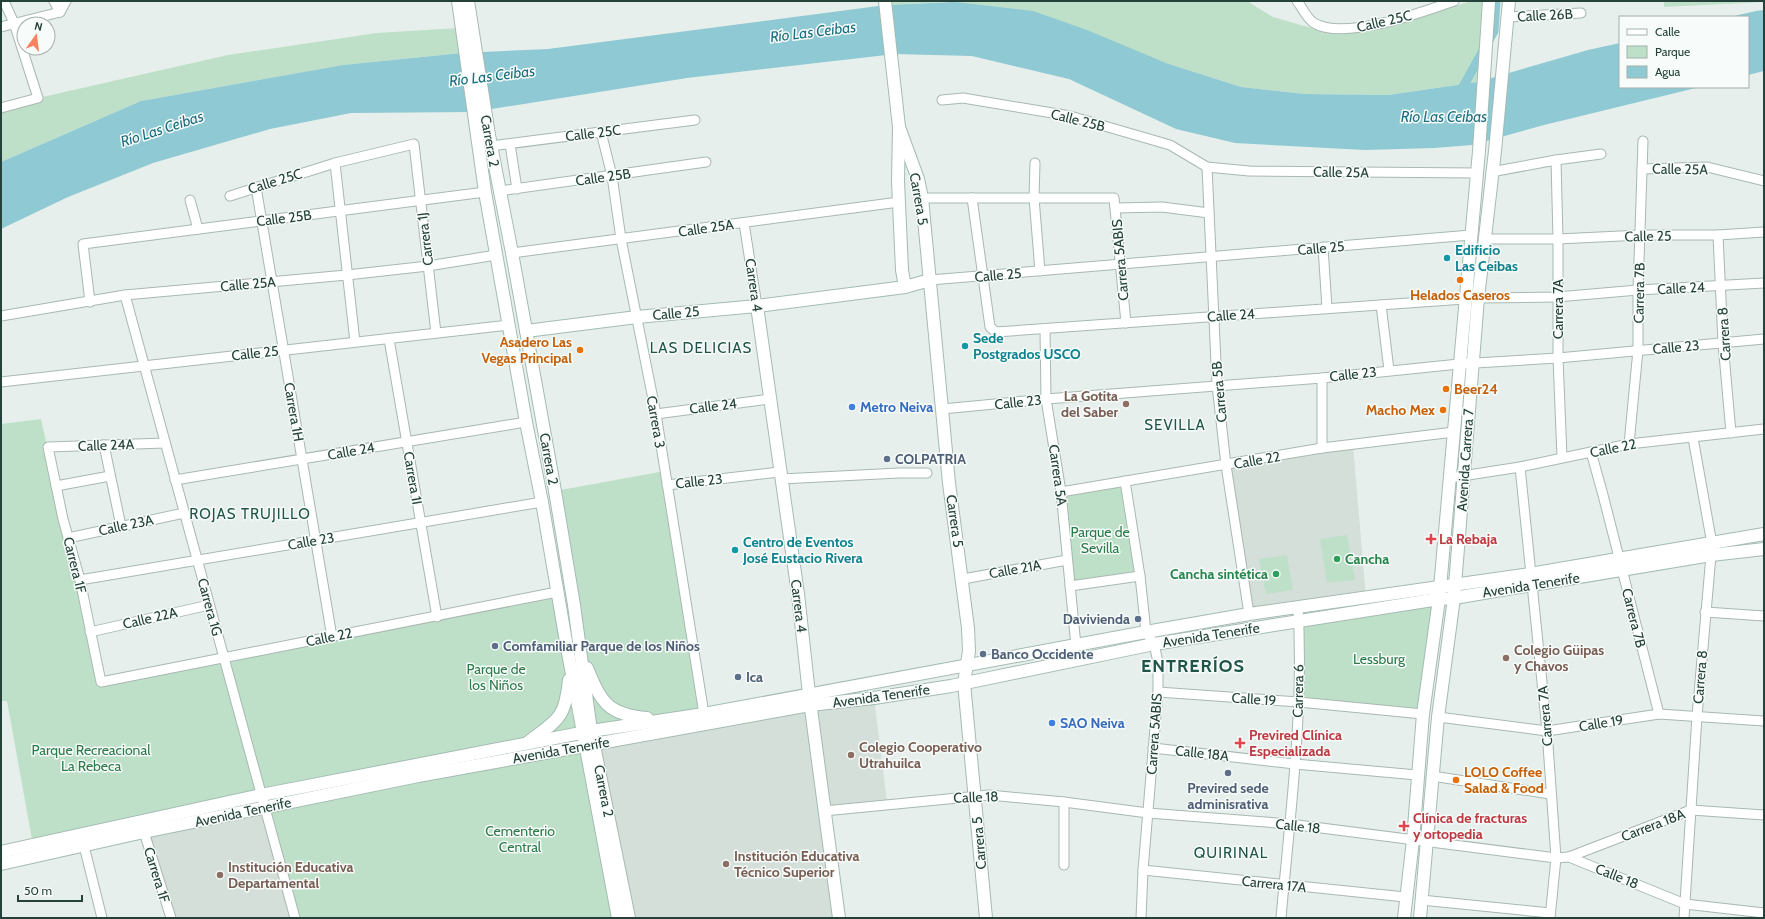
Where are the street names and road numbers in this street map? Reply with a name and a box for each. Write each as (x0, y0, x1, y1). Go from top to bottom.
street label: Calle 26B (1517, 5, 1573, 25)
street label: Calle 25C (1355, 6, 1414, 36)
street label: Calle 25B (1049, 105, 1107, 135)
street label: Carrera 2 (477, 113, 503, 169)
street label: Calle 25C (564, 121, 622, 145)
street label: Calle 25A (1652, 160, 1708, 178)
street label: Calle 25A (1313, 163, 1369, 181)
street label: Calle 25C (246, 164, 305, 198)
street label: Calle 25B (574, 164, 632, 190)
street label: Carrera 5 (906, 171, 932, 227)
street label: Calle 25B (255, 206, 313, 230)
street label: Carrera 1J (413, 211, 437, 267)
street label: Calle 25A (677, 215, 735, 241)
street label: Carrera 5ABIS (1107, 219, 1133, 301)
street label: Calle 25 (1624, 227, 1672, 245)
street label: Calle 25 (1297, 237, 1345, 259)
street label: Carrera 4 (741, 257, 767, 313)
street label: Carrera 7B (1629, 262, 1649, 324)
street label: Calle 25 (974, 264, 1022, 286)
street label: Calle 25A (219, 273, 277, 295)
street label: Carrera 7A (1549, 278, 1567, 339)
street label: Calle 24 (1657, 278, 1705, 298)
street label: Calle 25 (652, 302, 700, 324)
street label: Calle 24 (1207, 304, 1255, 326)
street label: Carrera 8 (1713, 307, 1735, 361)
street label: Calle 23 (1652, 336, 1700, 358)
street label: Calle 25 (231, 342, 279, 364)
street label: Carrera 5B (1207, 361, 1231, 423)
street label: Calle 23 (1329, 363, 1377, 385)
street label: Carrera 1H (280, 381, 308, 443)
street label: Calle 23 (994, 391, 1042, 413)
street label: Carrera 3 (643, 394, 669, 450)
street label: Calle 24 (688, 394, 738, 418)
street label: Avenida Carrera 7 (1452, 408, 1478, 512)
street label: Carrera 2 (536, 431, 562, 487)
street label: Calle 24A (78, 435, 135, 455)
street label: Calle 22 (1588, 435, 1638, 461)
street label: Calle 24 (326, 438, 376, 464)
street label: Carrera 5A (1045, 443, 1071, 507)
street label: Calle 22 (1232, 447, 1282, 473)
street label: Carrera 1I (399, 450, 427, 506)
street label: Calle 23 (675, 470, 723, 492)
street label: Carrera 5 (942, 494, 968, 548)
street label: Calle 23A (97, 510, 155, 540)
street label: Calle 23 (286, 528, 336, 554)
street label: Carrera 1F (59, 535, 91, 596)
street label: Calle 21A (987, 555, 1043, 582)
street label: Avenida Tenerife (1481, 568, 1581, 602)
street label: Carrera 1G (194, 576, 226, 638)
street label: Carrera 4 (787, 578, 811, 634)
street label: Carrera 7B (1618, 586, 1650, 650)
street label: Calle 22A (121, 603, 179, 633)
street label: Avenida Tenerife (1161, 618, 1261, 652)
street label: Calle 22 (304, 624, 354, 650)
street label: Carrera 8 (1689, 649, 1711, 705)
street label: Carrera 6 (1289, 664, 1307, 718)
street label: Avenida Tenerife (831, 680, 931, 712)
street label: Carrera 7A (1533, 685, 1557, 747)
street label: Calle 19 (1231, 688, 1277, 710)
street label: Carrera 5ABIS (1142, 693, 1166, 775)
street label: Calle 19 (1578, 711, 1625, 735)
street label: Avenida Tenerife (511, 733, 611, 767)
street label: Calle 18A (1174, 741, 1230, 765)
street label: Carrera 2 (590, 763, 618, 819)
street label: Calle 18 (953, 787, 999, 807)
street label: Avenida Tenerife (193, 793, 293, 831)
street label: Carrera 18A (1618, 804, 1688, 845)
street label: Calle 18 (1275, 815, 1321, 837)
street label: Carrera 5 (968, 816, 990, 870)
street label: Carrera 1F (140, 845, 174, 906)
street label: Calle 18 (1593, 859, 1641, 893)
street label: Carrera 17A (1241, 872, 1308, 896)

